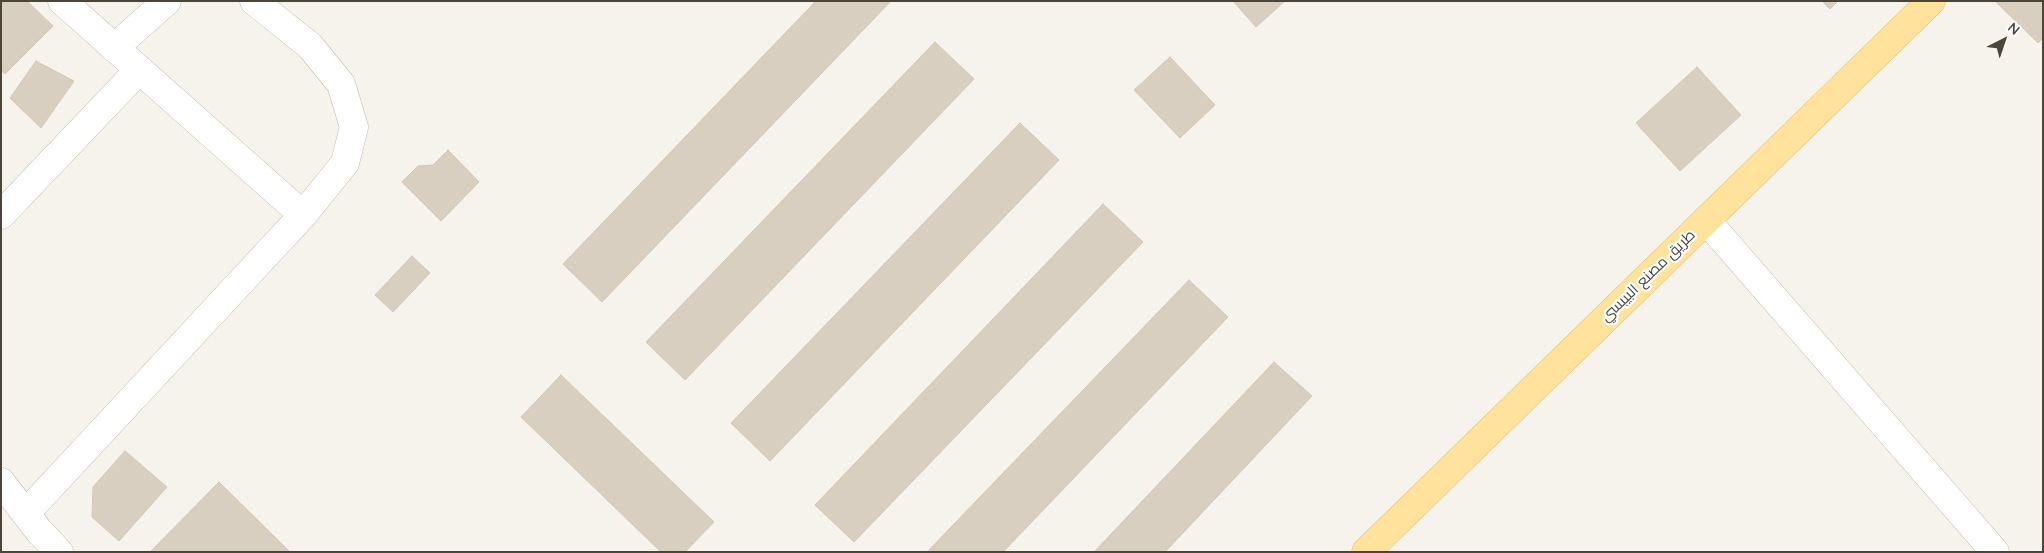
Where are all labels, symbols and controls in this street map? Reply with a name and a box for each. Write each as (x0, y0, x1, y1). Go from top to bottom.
north arrow (1979, 15, 2029, 65)
text: N (2004, 19, 2024, 39)
street label: طريق مصنع البيبسي (1597, 226, 1699, 326)

